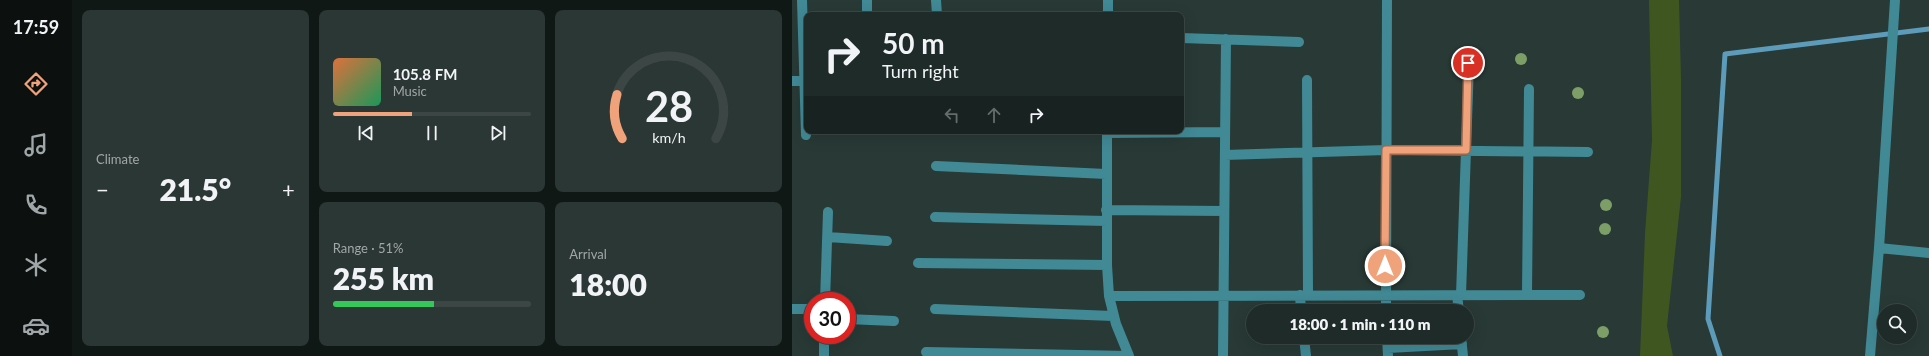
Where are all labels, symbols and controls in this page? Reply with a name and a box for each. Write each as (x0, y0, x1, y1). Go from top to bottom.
text: 17:59 (13, 16, 59, 38)
text: 50 m (882, 26, 945, 60)
icon: right (816, 28, 868, 80)
pin (1451, 46, 1485, 80)
icon: arrive (1457, 52, 1479, 74)
text: Turn right (882, 60, 959, 82)
text: 105.8 FM (393, 65, 457, 83)
icon: directions (22, 70, 50, 98)
text: 28 (645, 81, 693, 131)
text: Music (393, 83, 427, 99)
icon: left (941, 104, 963, 126)
icon: ahead (983, 104, 1005, 126)
icon: right (1025, 104, 1047, 126)
icon: previous (355, 122, 377, 144)
icon: pause (421, 122, 443, 144)
icon: next (487, 122, 509, 144)
text: km/h (652, 128, 685, 145)
icon: music (22, 131, 50, 159)
text: Climate (96, 151, 139, 167)
text: 21.5° (159, 171, 231, 207)
text: − (96, 176, 109, 203)
text: + (282, 176, 295, 203)
icon: phone (22, 191, 50, 219)
text: Range · 51% (333, 240, 403, 256)
position arrow (1364, 245, 1406, 287)
text: Arrival (569, 246, 607, 262)
icon: climate (22, 251, 50, 279)
text: 255 km (333, 260, 434, 296)
text: 18:00 (569, 266, 647, 302)
speed limit sign: 30 (804, 292, 856, 344)
map controls (1877, 304, 1917, 344)
button: search (1877, 304, 1917, 344)
icon: car (22, 312, 50, 340)
text: 18:00 · 1 min · 110 m (1289, 315, 1431, 333)

